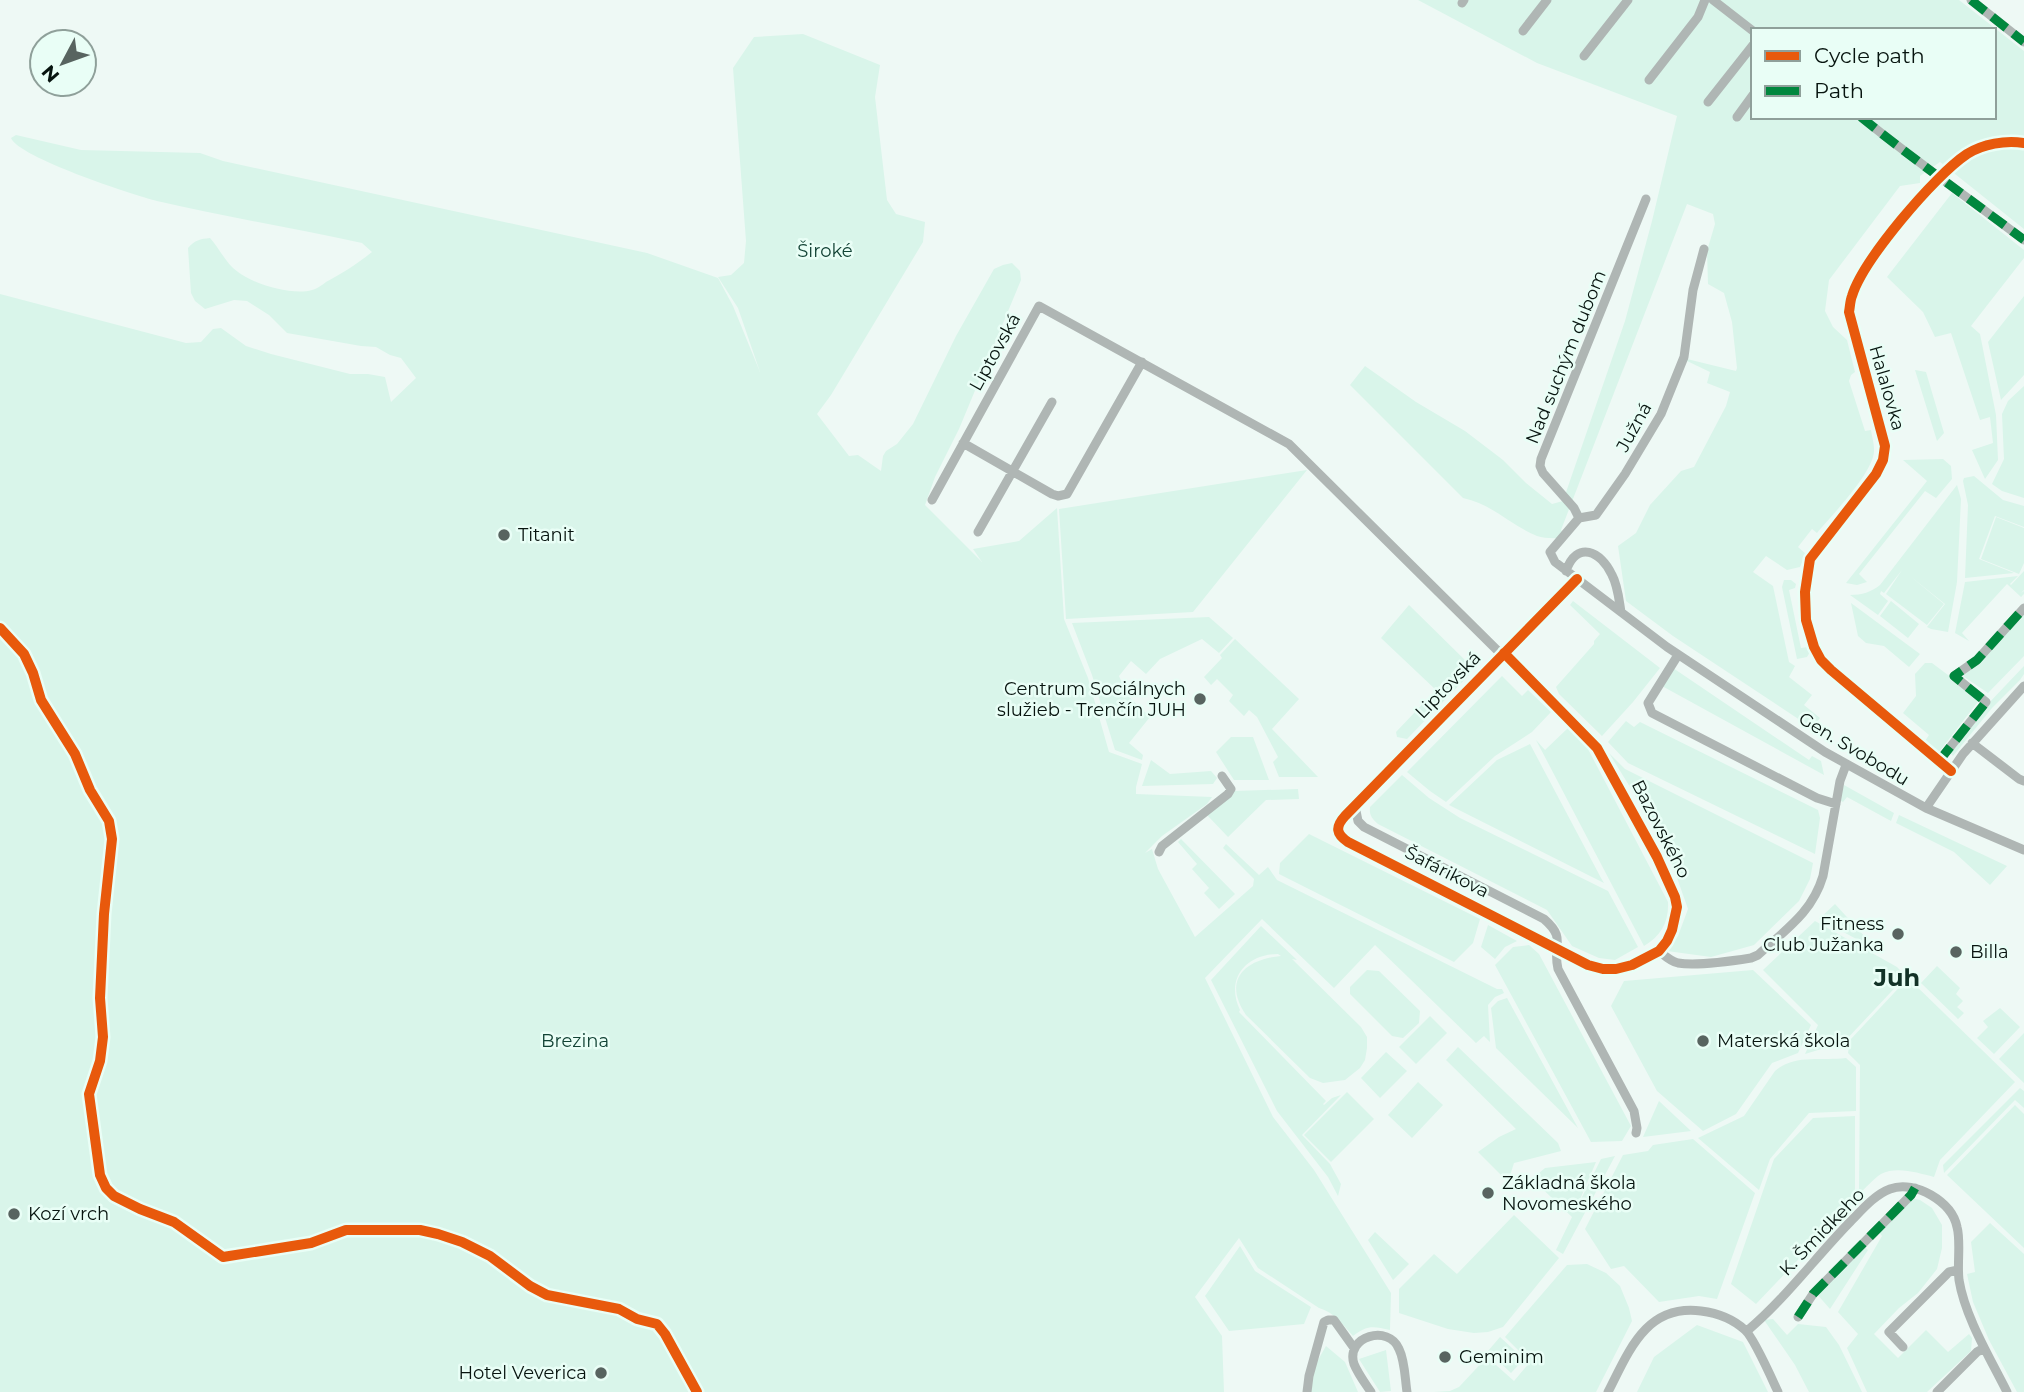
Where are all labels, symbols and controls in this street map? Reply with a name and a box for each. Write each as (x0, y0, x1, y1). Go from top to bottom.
north arrow (28, 28, 98, 98)
legend (1751, 28, 1996, 119)
text: Cycle path (1814, 43, 1925, 68)
text: N (37, 60, 64, 87)
text: Path (1814, 78, 1864, 103)
park label: Široké (797, 240, 853, 262)
street label: Nad suchým dubom (1521, 267, 1611, 447)
street label: Liptovská (965, 309, 1025, 395)
street label: Halalovka (1864, 343, 1910, 433)
street label: Južná (1611, 398, 1656, 456)
place label: Titanit (518, 524, 575, 546)
marker: Titanit (496, 527, 512, 543)
street label: Liptovská (1410, 647, 1486, 723)
place label: Centrum Sociálnych služieb - Trenčín JUH (997, 678, 1186, 721)
marker: Centrum Sociálnych služieb - Trenčín JUH (1192, 691, 1208, 707)
street label: Gen. Svobodu (1795, 707, 1913, 791)
street label: Bazovského (1627, 776, 1695, 882)
street label: Šafárikova (1401, 841, 1493, 903)
place label: Fitness Club Južanka (1763, 913, 1884, 956)
marker: Fitness Club Južanka (1890, 926, 1906, 942)
place label: Billa (1970, 941, 2009, 963)
marker: Billa (1948, 944, 1964, 960)
district label: Juh (1873, 963, 1920, 992)
park label: Brezina (541, 1030, 609, 1052)
place label: Materská škola (1717, 1030, 1850, 1052)
marker: Materská škola (1695, 1033, 1711, 1049)
place label: Základná škola Novomeského (1502, 1172, 1636, 1215)
street label: K. Šmidkeho (1775, 1184, 1869, 1280)
marker: Základná škola Novomeského (1480, 1185, 1496, 1201)
place label: Kozí vrch (28, 1203, 109, 1225)
marker: Kozí vrch (6, 1206, 22, 1222)
place label: Geminim (1459, 1346, 1544, 1368)
marker: Geminim (1437, 1349, 1453, 1365)
place label: Hotel Veverica (458, 1362, 587, 1384)
marker: Hotel Veverica (593, 1365, 609, 1381)

